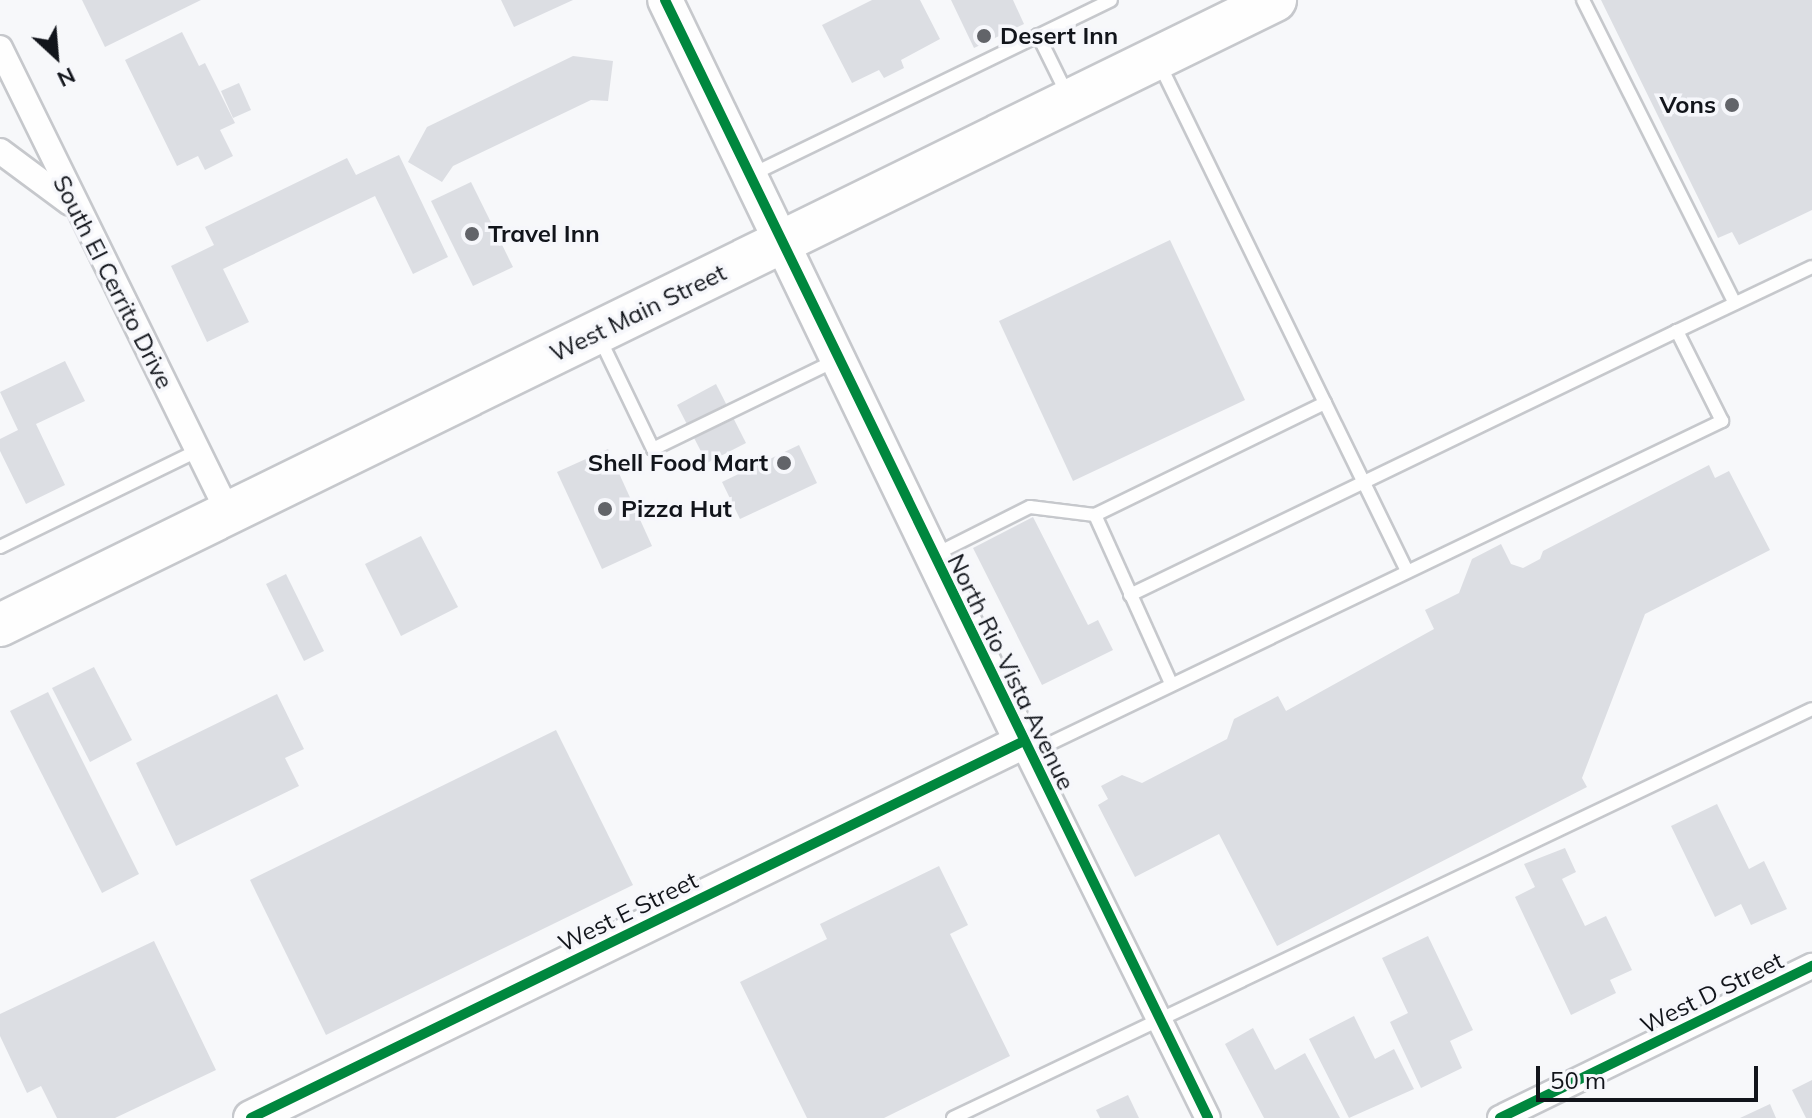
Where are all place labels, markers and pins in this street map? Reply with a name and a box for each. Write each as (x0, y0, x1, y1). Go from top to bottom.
place label: Desert Inn (1000, 22, 1118, 50)
marker: Desert Inn (975, 27, 993, 45)
place label: Vons (1660, 91, 1716, 119)
marker: Vons (1723, 96, 1741, 114)
place label: Travel Inn (488, 220, 600, 248)
marker: Travel Inn (463, 225, 481, 243)
place label: Shell Food Mart (588, 449, 768, 477)
marker: Shell Food Mart (775, 454, 793, 472)
place label: Pizza Hut (621, 495, 732, 523)
marker: Pizza Hut (596, 500, 614, 518)

